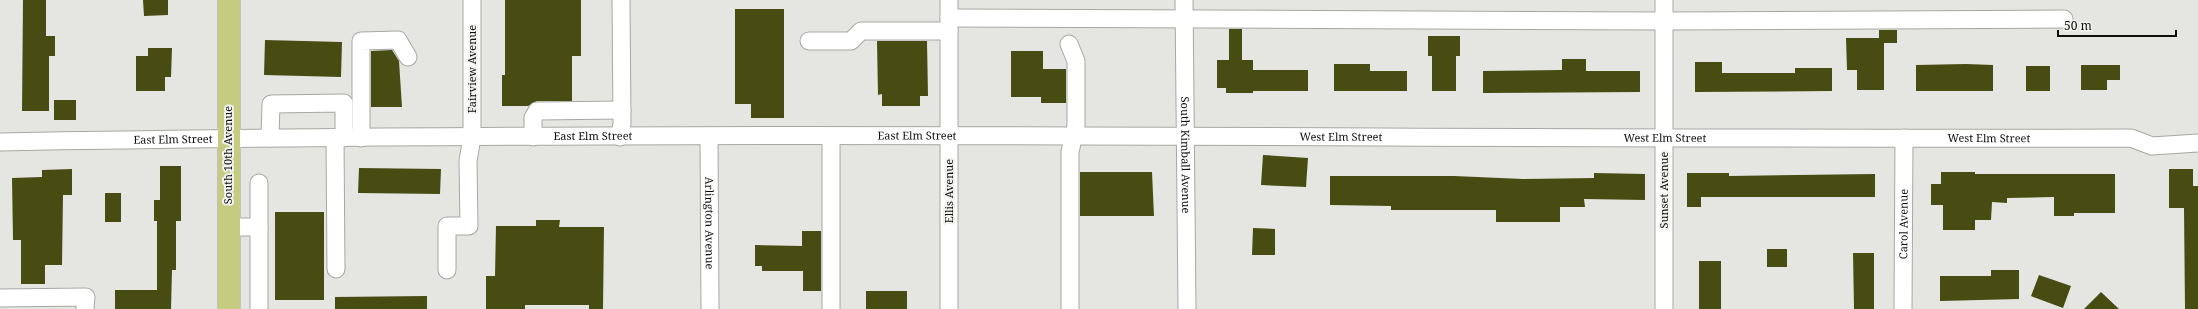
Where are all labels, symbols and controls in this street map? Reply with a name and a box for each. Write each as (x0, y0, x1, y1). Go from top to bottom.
scale bar (2058, 12, 2176, 38)
text: 50 m (2064, 17, 2092, 34)
street label: Fairview Avenue (464, 25, 479, 113)
street label: South Kimball Avenue (1178, 97, 1194, 214)
street label: South 10th Avenue (220, 106, 235, 204)
street label: East Elm Street (553, 128, 633, 143)
street label: East Elm Street (877, 128, 957, 143)
street label: West Elm Street (1300, 129, 1382, 144)
street label: West Elm Street (1624, 130, 1706, 145)
street label: West Elm Street (1948, 130, 2030, 145)
street label: East Elm Street (133, 131, 213, 147)
street label: Sunset Avenue (1656, 151, 1671, 228)
street label: Ellis Avenue (941, 159, 956, 223)
street label: Arlington Avenue (702, 177, 718, 269)
street label: Carol Avenue (1895, 189, 1911, 259)

